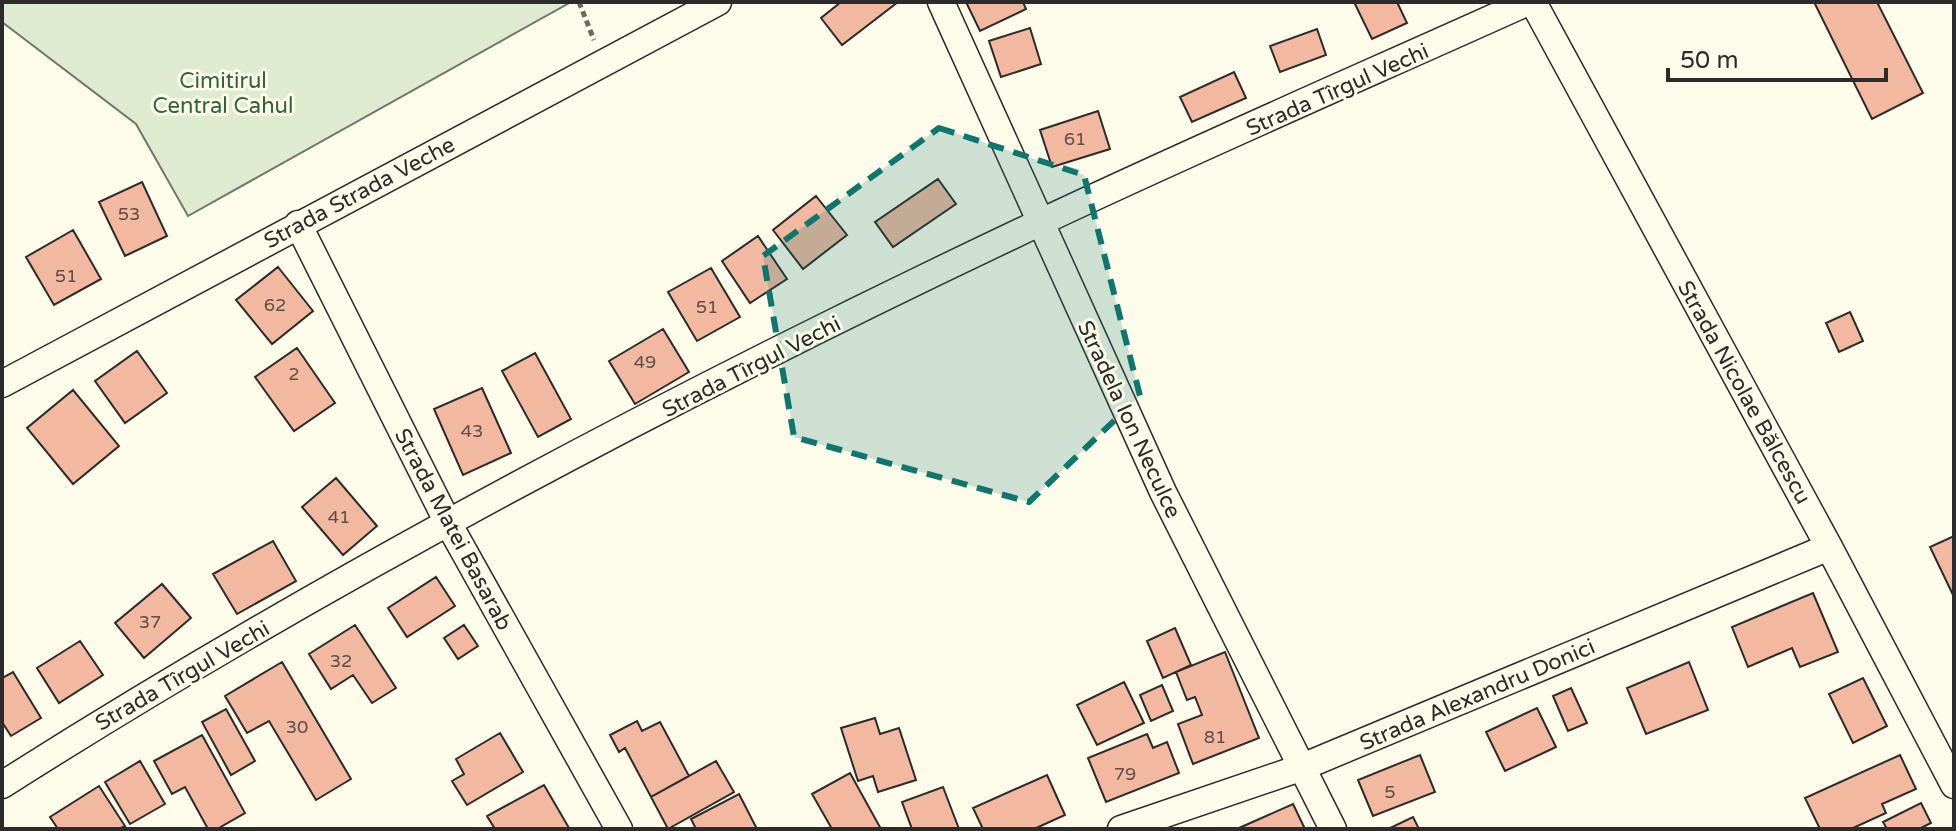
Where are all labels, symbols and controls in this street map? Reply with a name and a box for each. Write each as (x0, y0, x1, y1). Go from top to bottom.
scale bar (1668, 32, 1886, 82)
street label: Strada Tîrgul Vechi (1242, 38, 1433, 142)
text: 50 m (1680, 46, 1738, 75)
park label: Cimitirul Central Cahul (153, 68, 293, 119)
house number: 61 (1064, 128, 1086, 150)
street label: Strada Strada Veche (260, 132, 459, 254)
house number: 53 (118, 203, 140, 225)
house number: 51 (55, 265, 77, 287)
street label: Strada Nicolae Bălcescu (1672, 276, 1816, 509)
house number: 62 (264, 294, 286, 316)
house number: 51 (696, 296, 718, 318)
street label: Strada Tîrgul Vechi (658, 311, 845, 423)
street label: Stradela Ion Neculce (1072, 316, 1186, 522)
house number: 49 (634, 351, 656, 373)
house number: 2 (288, 363, 300, 385)
house number: 43 (461, 420, 483, 442)
street label: Strada Matei Basarab (389, 424, 517, 635)
house number: 41 (328, 506, 350, 528)
house number: 37 (139, 611, 161, 633)
street label: Strada Tîrgul Vechi (91, 615, 274, 736)
street label: Strada Alexandru Donici (1356, 634, 1599, 756)
house number: 32 (330, 650, 352, 672)
house number: 30 (286, 716, 308, 738)
house number: 81 (1204, 726, 1226, 748)
house number: 79 (1114, 763, 1136, 785)
house number: 5 (1384, 781, 1396, 803)

